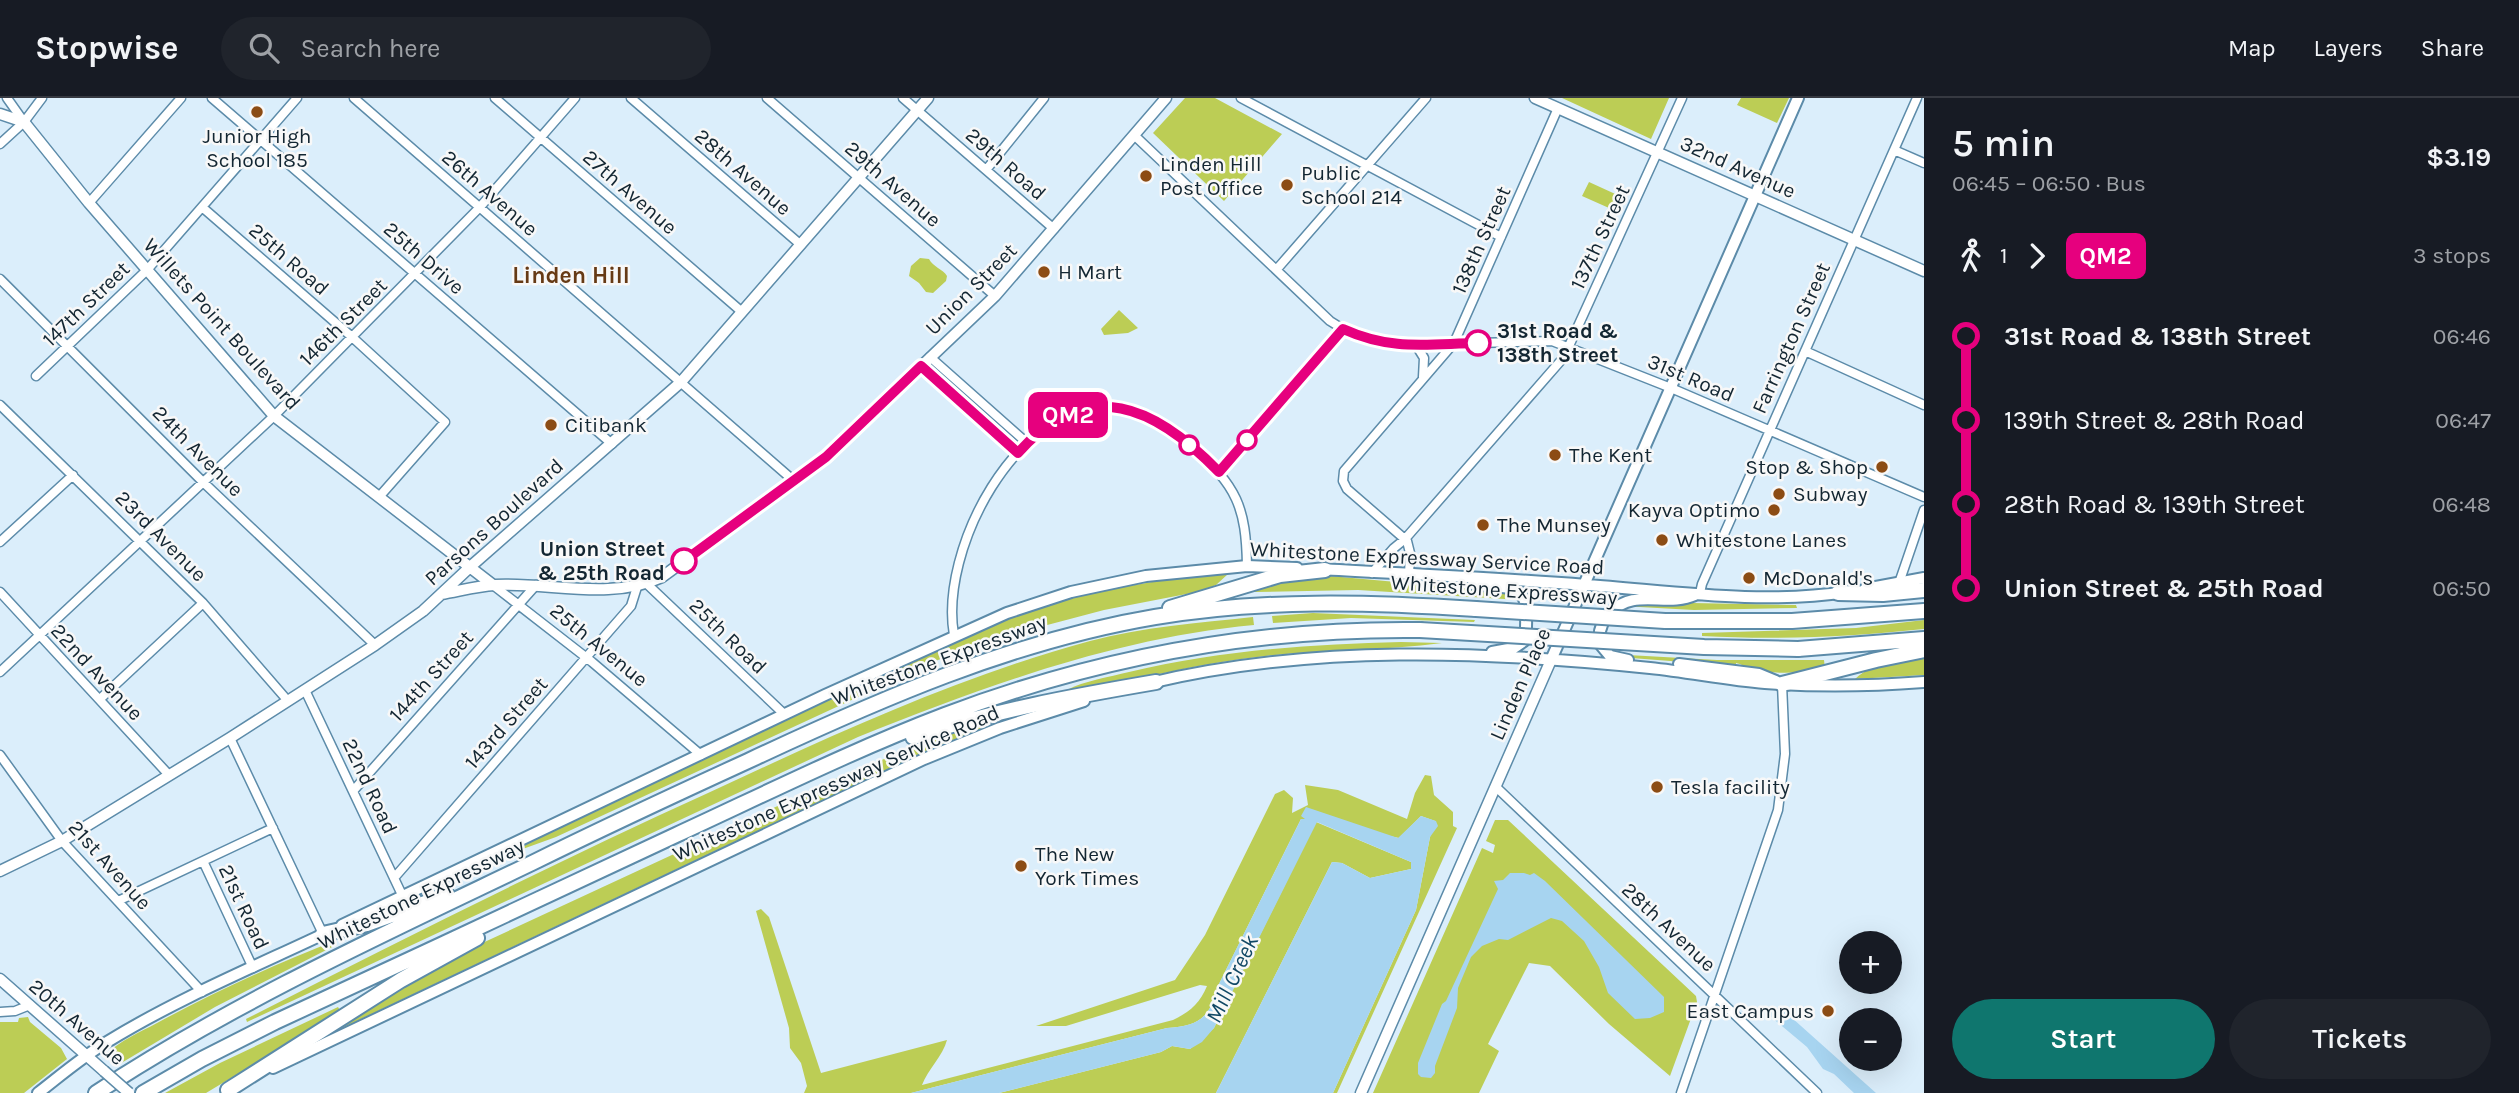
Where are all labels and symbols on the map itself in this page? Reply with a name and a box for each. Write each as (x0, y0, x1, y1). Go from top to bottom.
marker: Junior High School 185 (249, 104, 265, 120)
street label: 29th Road (961, 123, 1051, 205)
place label: Junior High School 185 (202, 124, 312, 172)
street label: 28th Avenue (690, 124, 796, 220)
street label: 32nd Avenue (1677, 131, 1799, 203)
street label: 29th Avenue (840, 136, 946, 232)
street label: 26th Avenue (437, 145, 543, 241)
street label: 27th Avenue (578, 145, 682, 239)
place label: Linden Hill Post Office (1160, 152, 1263, 200)
place label: Public School 214 (1301, 161, 1402, 209)
marker: Linden Hill Post Office (1138, 168, 1154, 184)
marker: Public School 214 (1279, 177, 1295, 193)
street label: 137th Street (1565, 181, 1635, 293)
street label: 138th Street (1447, 182, 1515, 298)
street label: 25th Drive (379, 217, 469, 299)
street label: 25th Road (244, 218, 334, 300)
street label: Willets Point Boulevard (139, 233, 305, 415)
street label: Union Street (920, 238, 1022, 340)
street label: 147th Street (37, 256, 135, 351)
street label: Farrington Street (1747, 259, 1835, 417)
place label: H Mart (1058, 260, 1122, 284)
district label: Linden Hill (512, 262, 630, 289)
marker: H Mart (1036, 264, 1052, 280)
street label: 146th Street (294, 273, 392, 371)
place label: 31st Road & 138th Street (1497, 319, 1618, 367)
marker: 31st Road & 138th Street (1465, 330, 1491, 356)
street label: 31st Road (1644, 349, 1738, 407)
line badge: QM2 (1028, 392, 1108, 438)
street label: 24th Avenue (148, 401, 248, 501)
place label: Citibank (565, 413, 647, 437)
marker: Citibank (543, 417, 559, 433)
unlabelled marker (1237, 430, 1257, 450)
unlabelled marker (1179, 435, 1199, 455)
place label: The Kent (1569, 443, 1652, 467)
marker: The Kent (1547, 447, 1563, 463)
street label: Parsons Boulevard (420, 454, 568, 590)
place label: Stop & Shop (1745, 455, 1868, 479)
marker: Stop & Shop (1874, 459, 1890, 475)
place label: Subway (1793, 482, 1868, 506)
street label: 23rd Avenue (111, 486, 211, 586)
marker: Subway (1771, 486, 1787, 502)
place label: Kayva Optimo (1628, 498, 1760, 522)
marker: Kayva Optimo (1766, 502, 1782, 518)
place label: The Munsey (1497, 513, 1611, 537)
marker: The Munsey (1475, 517, 1491, 533)
place label: Whitestone Lanes (1676, 528, 1847, 552)
marker: Whitestone Lanes (1654, 532, 1670, 548)
place label: Union Street & 25th Road (537, 537, 665, 585)
street label: Whitestone Expressway Service Road (1249, 537, 1605, 579)
marker: Union Street & 25th Road (671, 548, 697, 574)
place label: McDonald's (1763, 566, 1873, 590)
street label: Whitestone Expressway (1390, 570, 1618, 610)
marker: McDonald's (1741, 570, 1757, 586)
street label: 25th Road (684, 593, 772, 679)
street label: 25th Avenue (545, 598, 653, 692)
street label: Whitestone Expressway (828, 610, 1050, 710)
street label: 22nd Avenue (46, 619, 148, 725)
street label: Linden Place (1485, 624, 1555, 744)
street label: 144th Street (384, 626, 478, 726)
street label: 143rd Street (460, 672, 552, 774)
street label: Whitestone Expressway Service Road (669, 700, 1003, 866)
street label: 22nd Road (337, 734, 403, 838)
place label: Tesla facility (1671, 775, 1790, 799)
marker: Tesla facility (1649, 779, 1665, 795)
street label: 21st Avenue (64, 815, 156, 915)
street label: Whitestone Expressway (314, 833, 528, 955)
place label: The New York Times (1035, 842, 1139, 890)
marker: The New York Times (1013, 858, 1029, 874)
street label: 21st Road (214, 861, 274, 953)
street label: 28th Avenue (1617, 877, 1721, 977)
water label: Mill Creek (1200, 931, 1264, 1027)
street label: 20th Avenue (24, 974, 130, 1070)
place label: East Campus (1687, 999, 1814, 1023)
marker: East Campus (1820, 1003, 1836, 1019)

